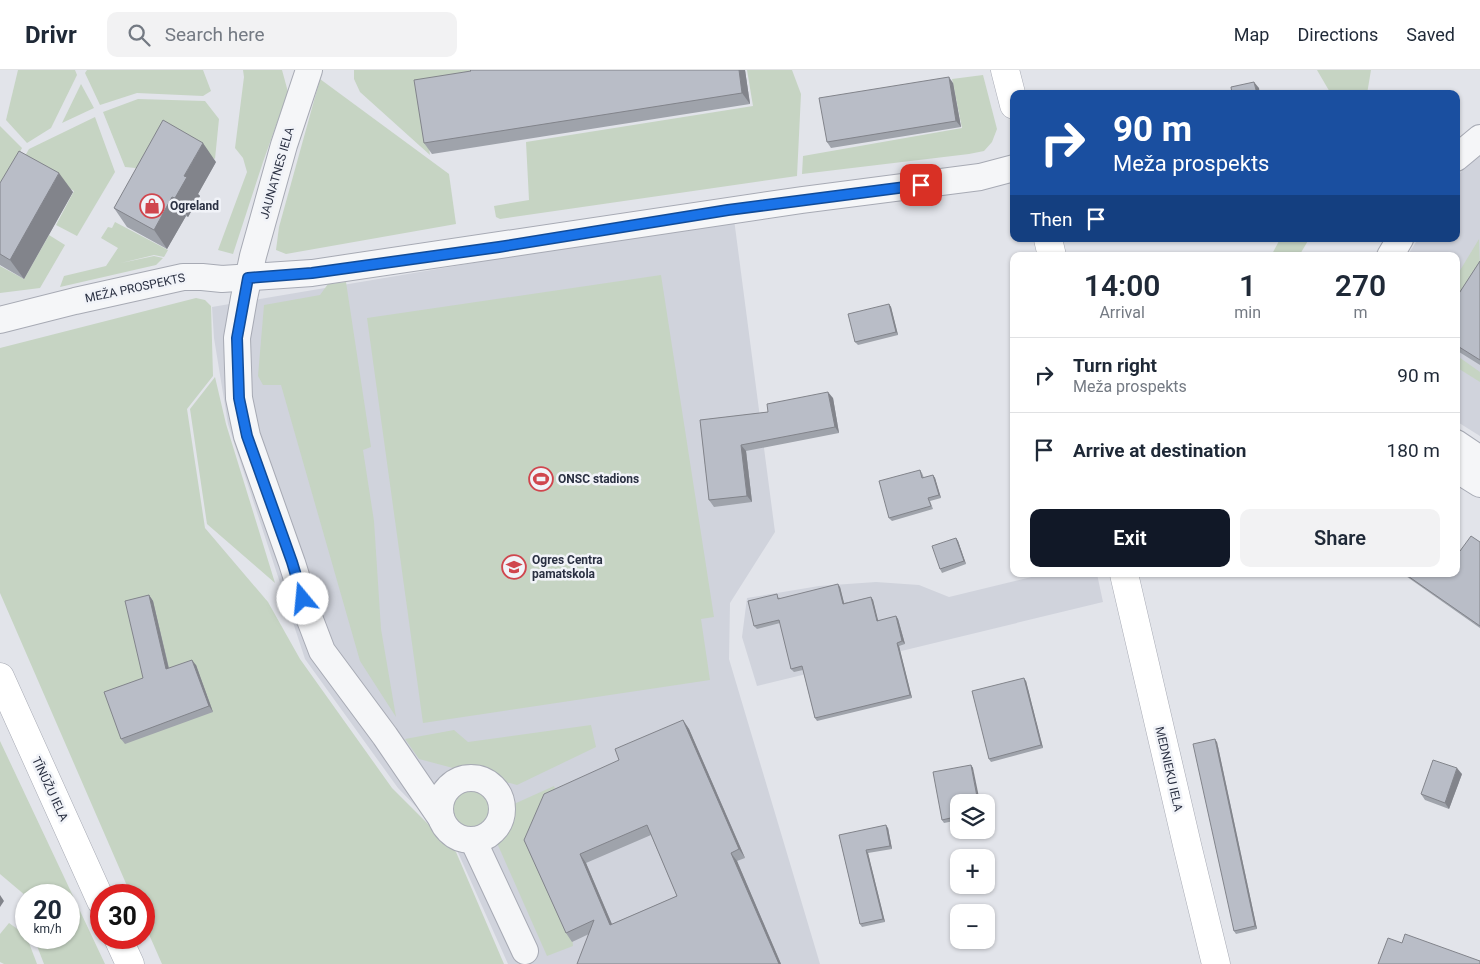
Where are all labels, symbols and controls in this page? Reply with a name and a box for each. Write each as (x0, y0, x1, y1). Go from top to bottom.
search box (107, 12, 457, 57)
text: Drivr (25, 21, 77, 49)
icon: search (125, 21, 153, 49)
text: Search here (165, 23, 265, 46)
text: Map (1234, 24, 1269, 45)
text: Directions (1297, 24, 1378, 45)
text: Saved (1406, 24, 1455, 45)
text: 90 m (1113, 109, 1192, 150)
icon: right (1030, 110, 1095, 175)
street label: JAUNATNES IELA (257, 125, 297, 221)
text: Meža prospekts (1113, 151, 1269, 176)
pin (900, 164, 942, 206)
icon: arrive (907, 171, 935, 199)
shop icon: Ogreland (139, 193, 165, 219)
place label: Ogreland (170, 199, 219, 213)
icon: arrive (1082, 205, 1110, 233)
text: Then (1030, 208, 1072, 231)
text: 14:00 (1084, 268, 1161, 303)
text: 1 (1239, 268, 1256, 303)
text: 270 (1335, 268, 1386, 303)
street label: MEŽA PROSPEKTS (84, 270, 186, 305)
text: Arrival (1099, 303, 1145, 322)
text: min (1234, 303, 1261, 322)
text: m (1353, 303, 1368, 322)
text: Turn right (1073, 354, 1157, 377)
icon: right (1030, 361, 1058, 389)
text: 90 m (1397, 364, 1440, 387)
text: Meža prospekts (1073, 377, 1187, 396)
icon: arrive (1030, 436, 1058, 464)
text: Arrive at destination (1073, 439, 1246, 462)
text: 180 m (1387, 439, 1440, 462)
sports icon: ONSC stadions (528, 466, 554, 492)
place label: ONSC stadions (558, 472, 639, 486)
button: Exit (1030, 509, 1230, 567)
button: Share (1240, 509, 1440, 567)
place label: Ogres Centra pamatskola (532, 553, 603, 581)
school or university icon: Ogres Centra pamatskola (501, 554, 527, 580)
position arrow (276, 572, 328, 624)
street label: MEDNIEKU IELA (1152, 725, 1186, 813)
street label: TĪNŪŽU IELA (29, 754, 72, 823)
map controls (950, 794, 995, 949)
button: layers (950, 794, 995, 839)
button: + (950, 849, 995, 894)
speed limit sign: 30 (90, 884, 155, 949)
text: 20 (33, 896, 62, 925)
button: − (950, 904, 995, 949)
text: km/h (33, 922, 62, 936)

